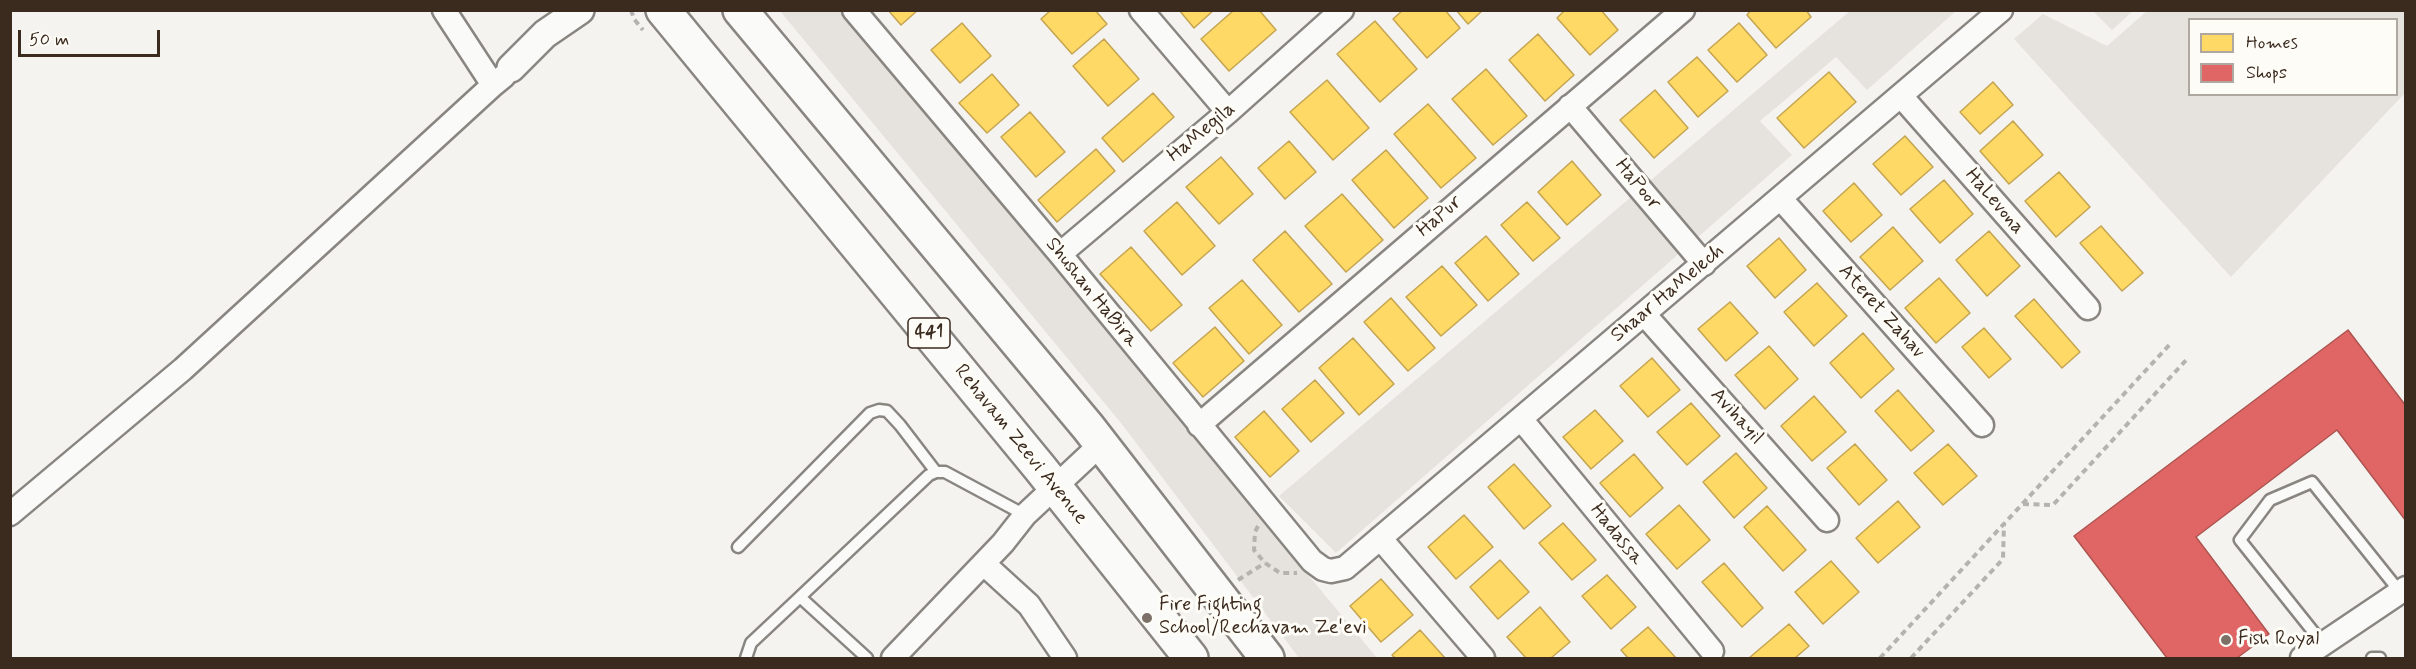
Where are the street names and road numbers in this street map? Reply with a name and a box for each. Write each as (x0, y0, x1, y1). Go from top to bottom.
street label: HaMegila (1163, 98, 1241, 168)
street label: HaPoor (1609, 155, 1665, 215)
street label: HaLevona (1959, 164, 2029, 240)
street label: HaPur (1413, 191, 1467, 243)
street label: Shushan HaBira (1039, 233, 1143, 353)
street label: Shaar HaMelech (1607, 240, 1729, 348)
street label: Ateret Zahav (1833, 260, 1929, 364)
road number: 441 (908, 318, 950, 348)
street label: Rehavam Zeevi Avenue (948, 360, 1092, 530)
street label: Avihayil (1704, 384, 1768, 450)
street label: Hadassa (1584, 500, 1648, 570)

